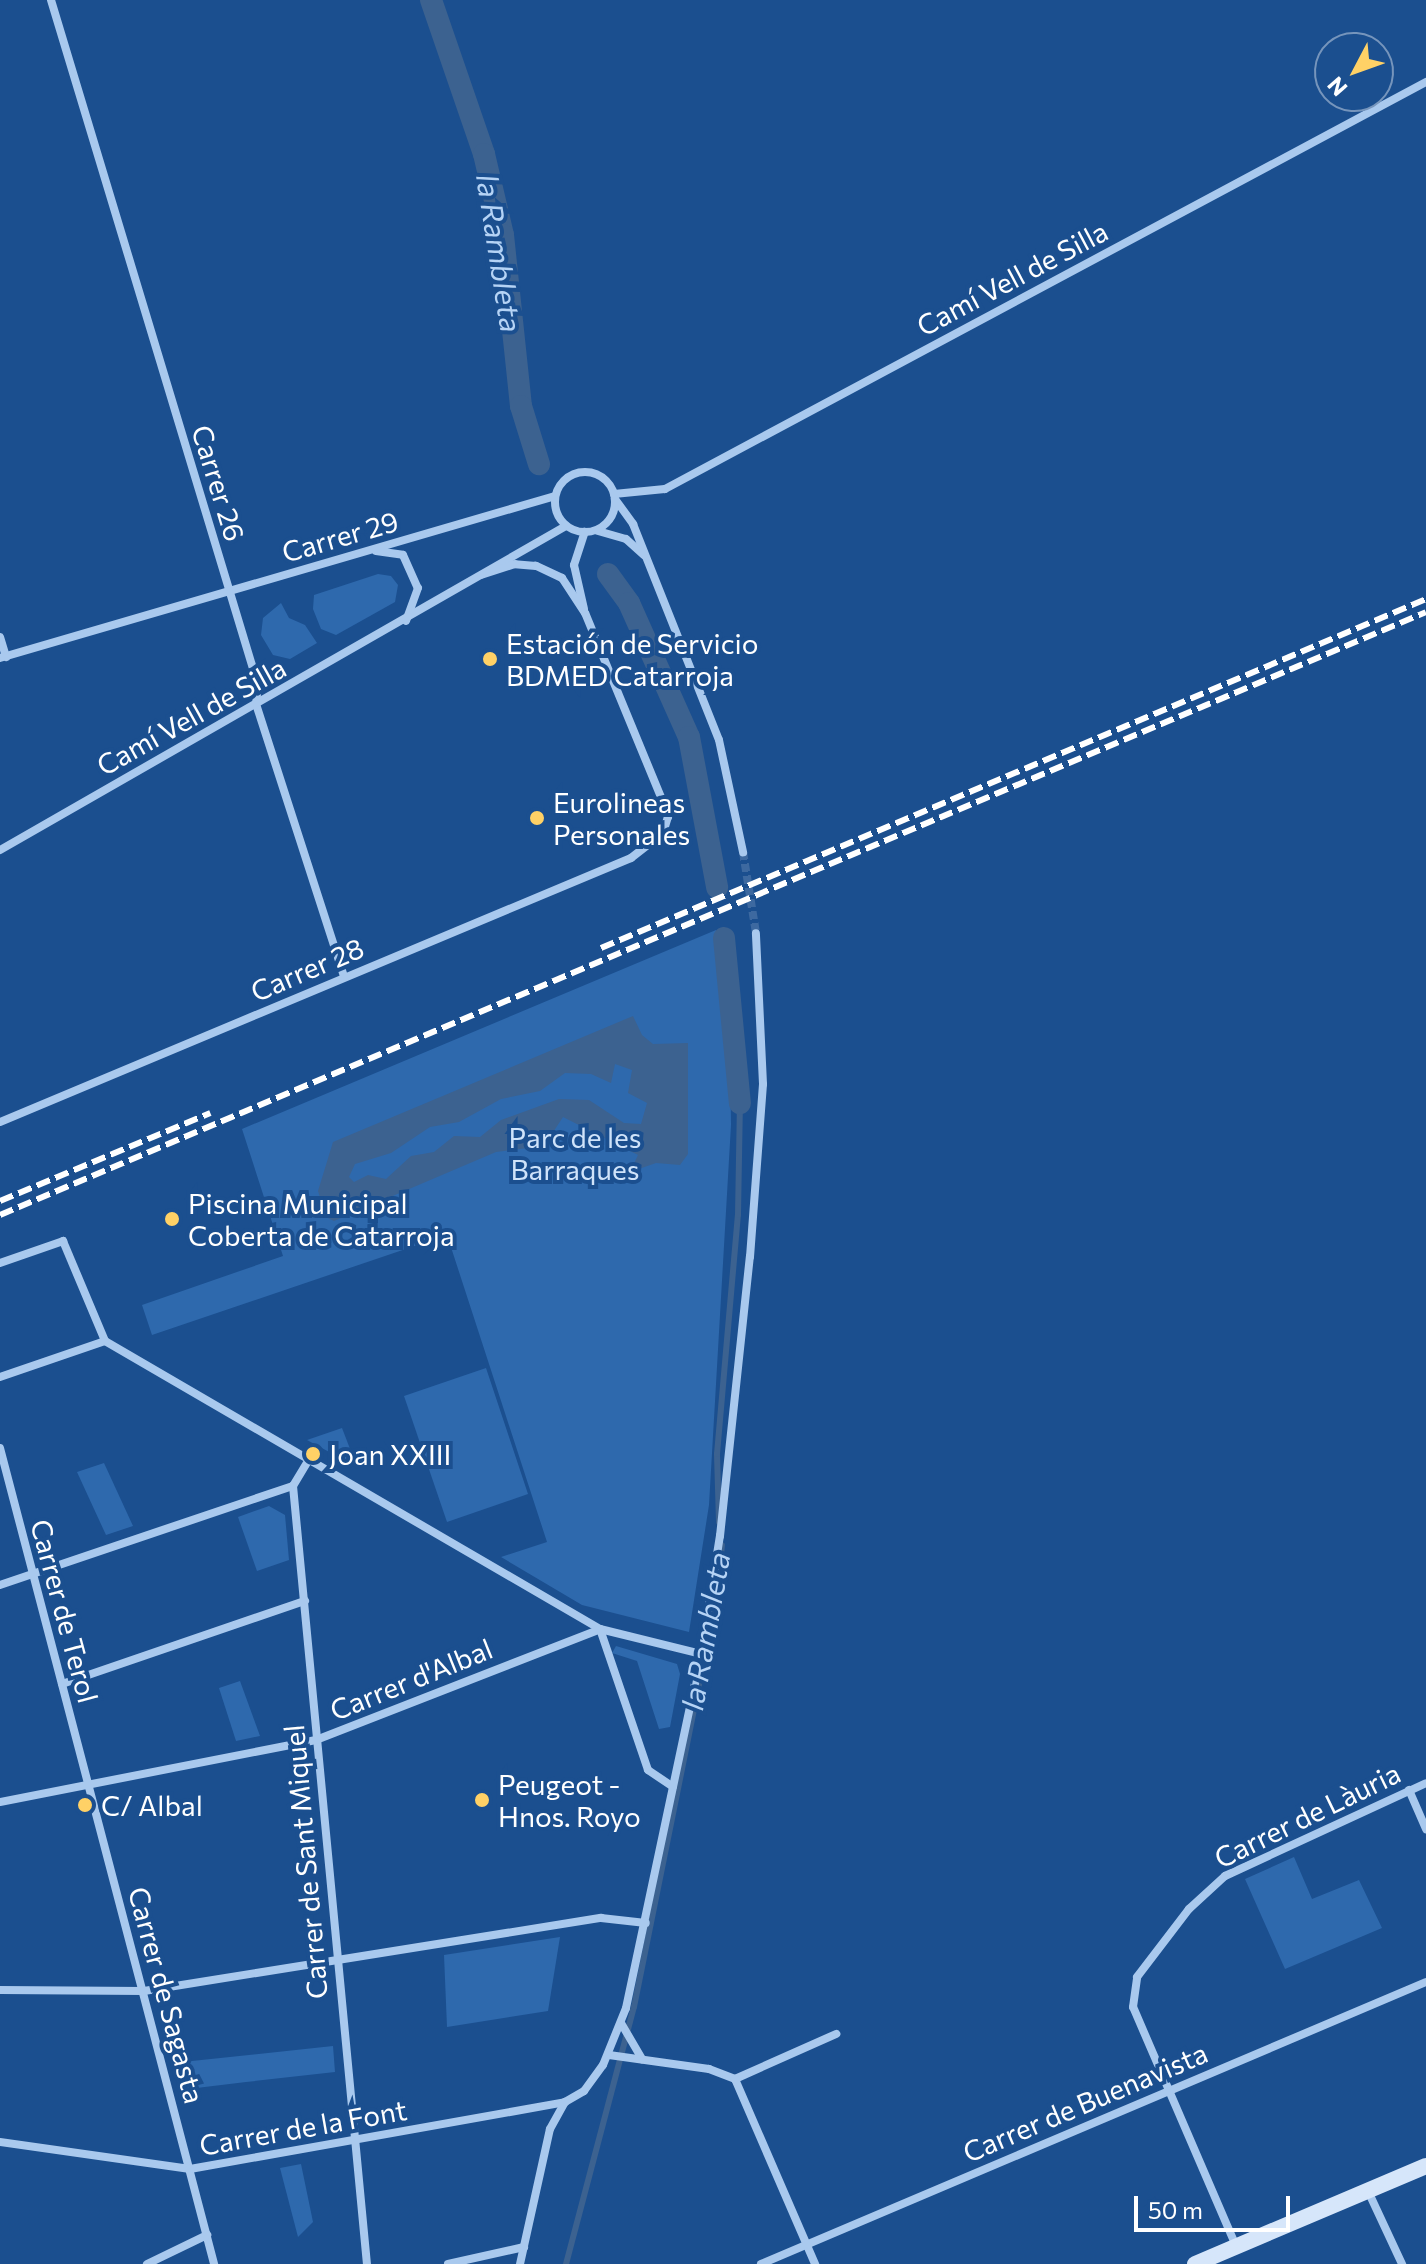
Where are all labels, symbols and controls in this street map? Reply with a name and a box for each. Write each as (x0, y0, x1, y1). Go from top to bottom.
north arrow (1314, 32, 1394, 112)
text: N (1321, 72, 1353, 102)
water label: la Rambleta (470, 171, 530, 335)
street label: Camí Vell de Silla (911, 214, 1113, 342)
street label: Carrer 26 (185, 421, 253, 545)
street label: Carrer 29 (278, 503, 402, 569)
place label: Estación de Servicio BDMED Catarroja (506, 626, 759, 692)
street label: Camí Vell de Silla (90, 650, 292, 782)
marker: Estación de Servicio BDMED Catarroja (481, 650, 499, 668)
place label: Eurolineas Personales (553, 785, 690, 851)
marker: Eurolineas Personales (528, 809, 546, 827)
street label: Carrer 28 (245, 930, 369, 1008)
park label: Parc de les Barraques (508, 1120, 642, 1186)
place label: Piscina Municipal Coberta de Catarroja (188, 1186, 455, 1252)
marker: Piscina Municipal Coberta de Catarroja (163, 1210, 181, 1228)
place label: Joan XXIII (329, 1437, 451, 1471)
marker: Joan XXIII (304, 1445, 322, 1463)
street label: Carrer de Terol (24, 1516, 106, 1706)
water label: la Rambleta (673, 1549, 737, 1713)
street label: Carrer d'Albal (325, 1631, 497, 1727)
street label: Carrer de Sant Miquel (276, 1723, 334, 2001)
street label: Carrer de Làuria (1209, 1756, 1405, 1874)
place label: Peugeot - Hnos. Royo (498, 1767, 641, 1833)
place label: C/ Albal (101, 1788, 203, 1822)
marker: Peugeot - Hnos. Royo (473, 1791, 491, 1809)
marker: C/ Albal (76, 1796, 94, 1814)
street label: Carrer de Sagasta (122, 1883, 212, 2107)
street label: Carrer de Buenavista (958, 2035, 1212, 2169)
street label: Carrer de la Font (197, 2092, 409, 2162)
scale bar (1138, 2180, 1294, 2230)
text: 50 m (1148, 2195, 1203, 2224)

